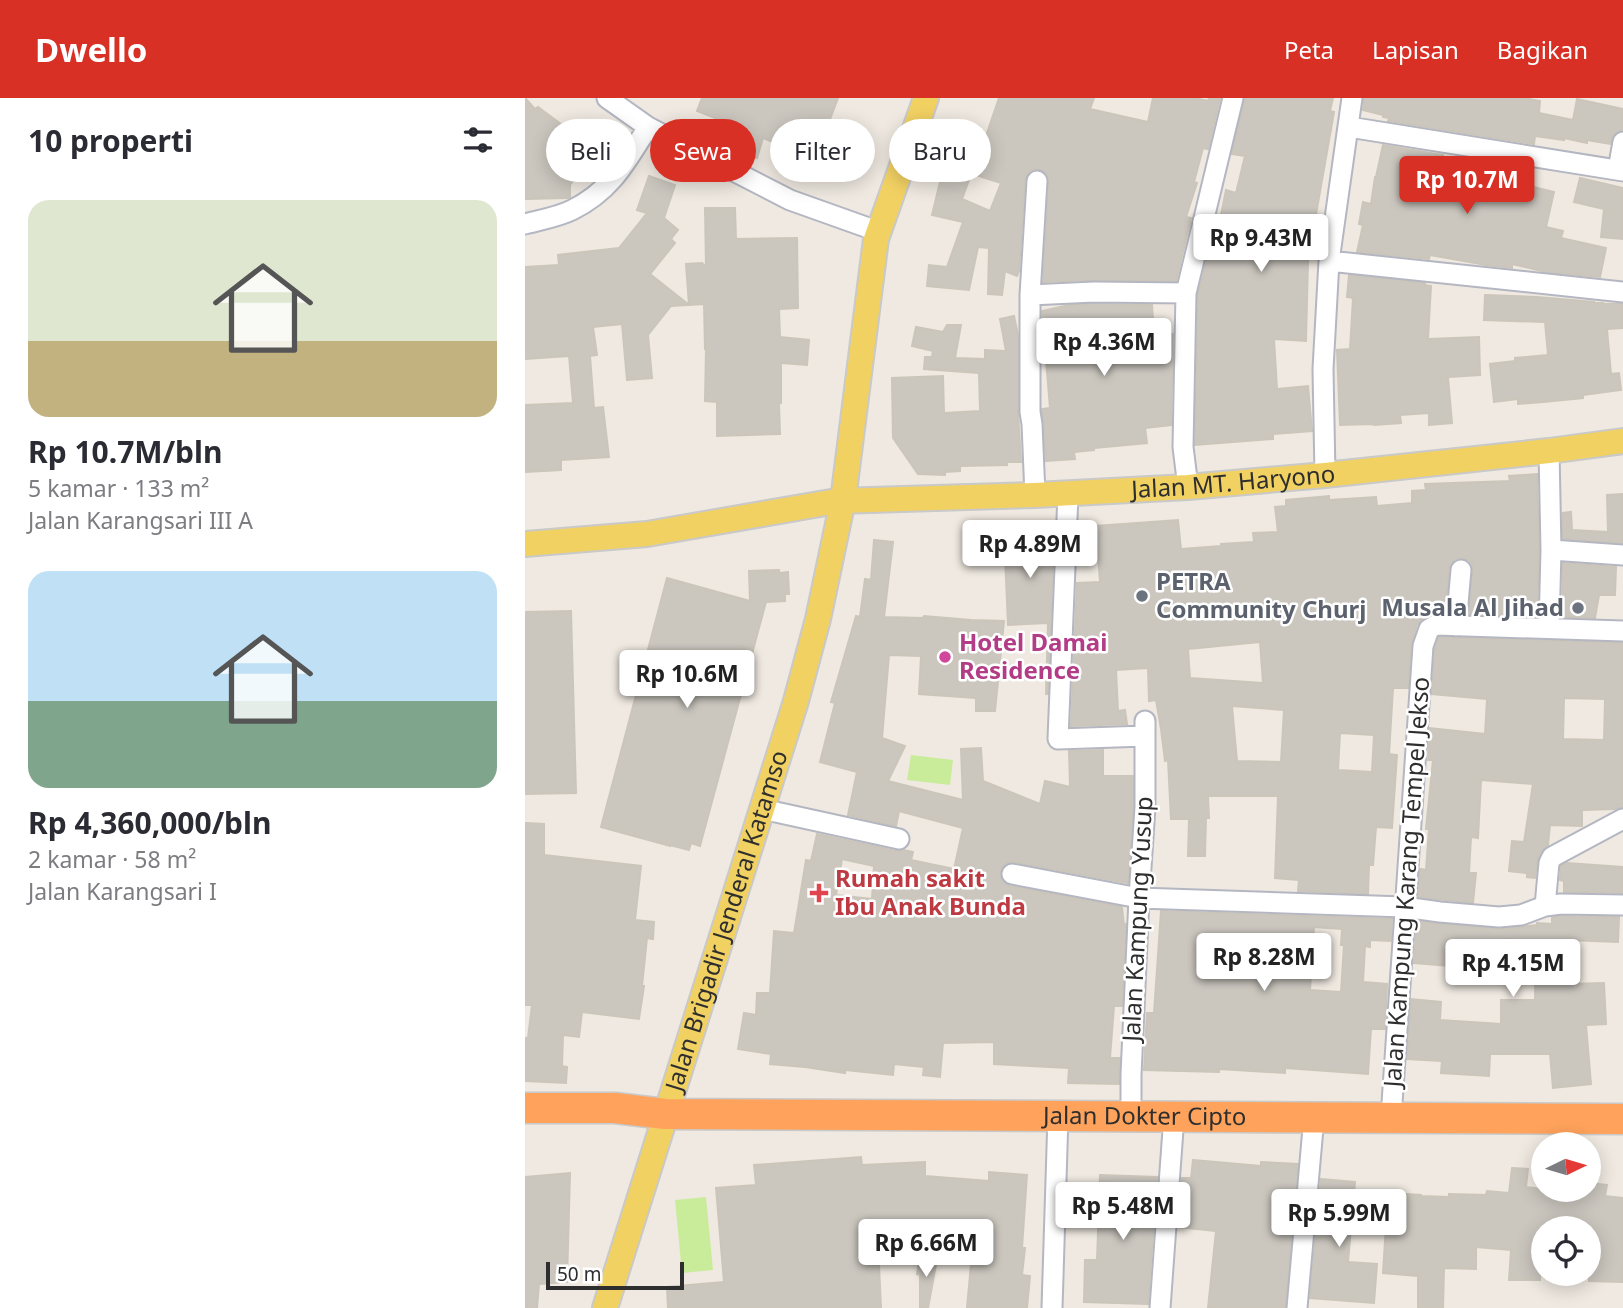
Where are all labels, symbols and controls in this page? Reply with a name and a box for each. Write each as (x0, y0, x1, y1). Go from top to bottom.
text: Dwello (35, 27, 147, 72)
text: Peta (1284, 33, 1334, 66)
text: Lapisan (1372, 33, 1459, 66)
text: Bagikan (1497, 33, 1588, 66)
chip: Beli (546, 119, 636, 182)
chip: Sewa (650, 119, 756, 182)
chip: Filter (770, 119, 875, 182)
chip: Baru (889, 119, 991, 182)
text: 10 properti (28, 120, 193, 161)
icon: filters (459, 121, 497, 159)
pin: Rp 10.7M (1395, 156, 1539, 216)
text: Rp 10.7M (1415, 163, 1519, 195)
pin: Rp 9.43M (1189, 214, 1333, 274)
text: Rp 9.43M (1209, 221, 1313, 253)
icon: home (200, 245, 326, 371)
pin: Rp 4.36M (1032, 318, 1176, 378)
text: Rp 4.36M (1052, 325, 1156, 357)
text: Rp 10.7M/bln (28, 431, 223, 472)
street label: Jalan MT. Haryono (1128, 456, 1337, 505)
text: 5 kamar · 133 m² (28, 472, 209, 504)
text: Jalan Karangsari III A (28, 504, 253, 536)
pin: Rp 4.89M (958, 520, 1102, 580)
text: Rp 4.89M (978, 527, 1082, 559)
place label: PETRA Community Churj (1156, 564, 1366, 625)
marker: PETRA Community Churj (1134, 588, 1150, 604)
place label: Musala Al Jihad (1381, 590, 1564, 623)
marker: Musala Al Jihad (1570, 600, 1586, 616)
icon: home (200, 616, 326, 742)
place label: Hotel Damai Residence (959, 625, 1107, 686)
marker: Hotel Damai Residence (937, 649, 953, 665)
pin: Rp 10.6M (615, 650, 759, 710)
text: Rp 10.6M (635, 657, 739, 689)
street label: Jalan Kampung Karang Tempel Jekso (1375, 676, 1436, 1090)
street label: Jalan Brigadir Jenderal Katamso (656, 746, 795, 1097)
street label: Jalan Kampung Yusup (1113, 795, 1159, 1044)
text: Rp 4,360,000/bln (28, 802, 272, 843)
text: 2 kamar · 58 m² (28, 843, 196, 875)
place label: Rumah sakit Ibu Anak Bunda (835, 861, 1026, 922)
text: Jalan Karangsari I (28, 875, 217, 907)
marker: Rumah sakit Ibu Anak Bunda (809, 883, 829, 903)
pin: Rp 8.28M (1192, 934, 1336, 993)
text: Rp 8.28M (1212, 940, 1316, 972)
pin: Rp 4.15M (1441, 940, 1585, 999)
text: Rp 4.15M (1461, 946, 1565, 978)
street label: Jalan Dokter Cipto (1041, 1098, 1246, 1132)
north arrow (1531, 1132, 1601, 1202)
map controls (1531, 1132, 1601, 1286)
pin: Rp 5.48M (1051, 1182, 1195, 1242)
text: Rp 5.48M (1071, 1189, 1175, 1221)
pin: Rp 5.99M (1267, 1190, 1411, 1249)
text: Rp 5.99M (1287, 1196, 1391, 1228)
button: locate (1531, 1216, 1601, 1286)
pin: Rp 6.66M (854, 1220, 998, 1279)
text: Rp 6.66M (874, 1226, 978, 1258)
scale bar (546, 1259, 684, 1291)
text: 50 m (557, 1261, 601, 1287)

